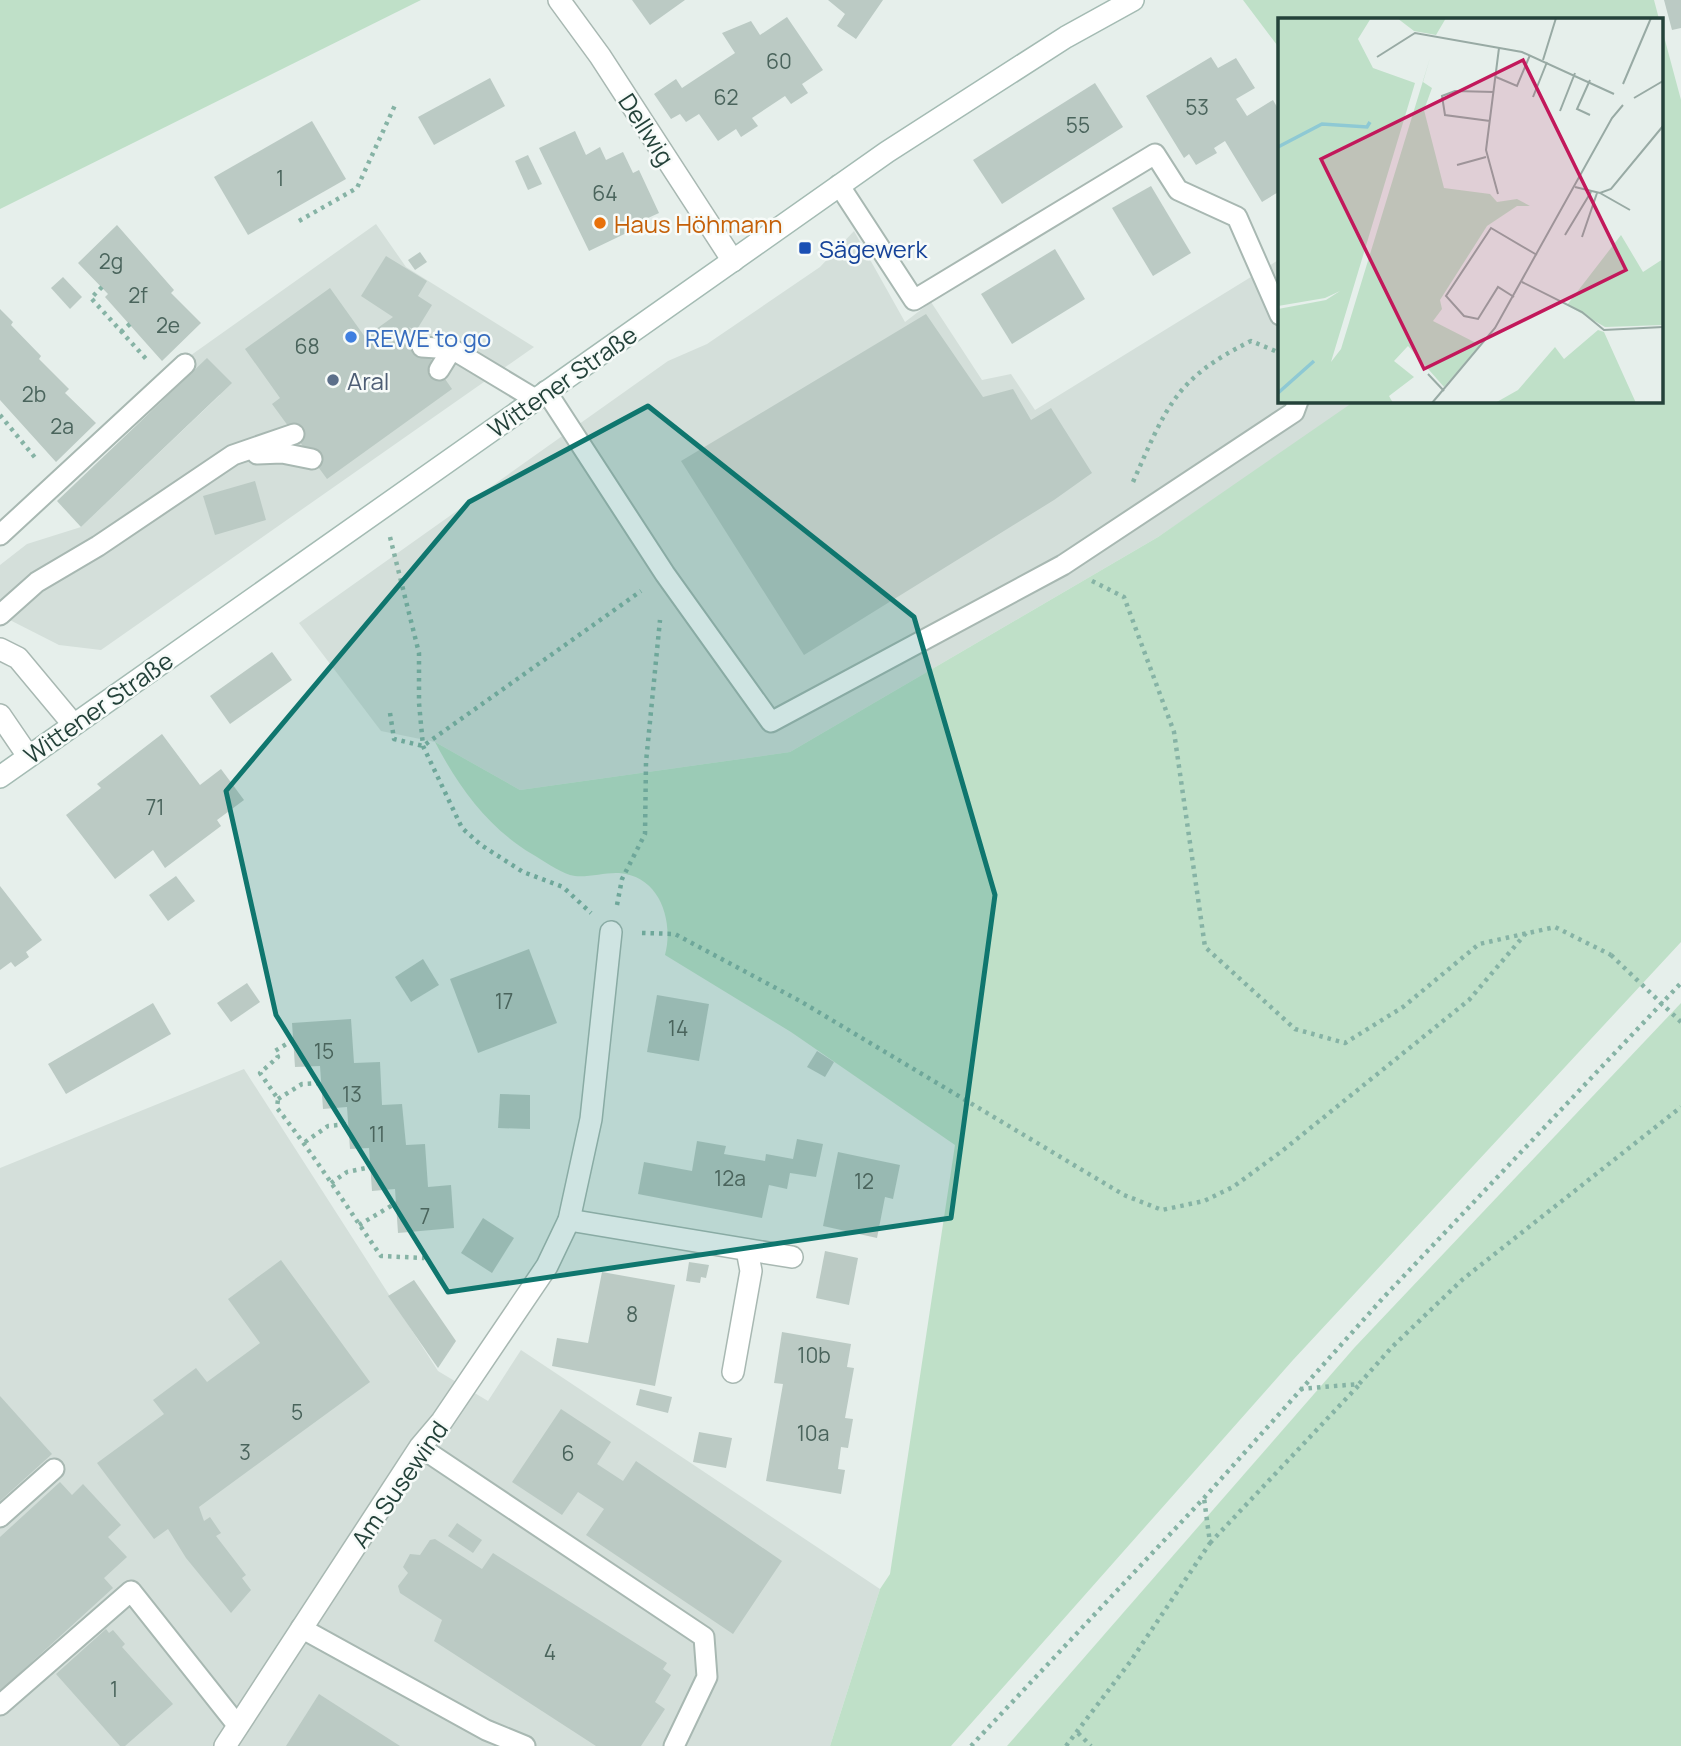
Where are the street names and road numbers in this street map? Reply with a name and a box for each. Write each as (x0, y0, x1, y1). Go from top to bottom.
street label: Dellwig (611, 87, 683, 171)
street label: Wittener Straße (481, 317, 643, 445)
street label: Wittener Straße (17, 643, 179, 771)
street label: Am Susewind (343, 1414, 455, 1554)

